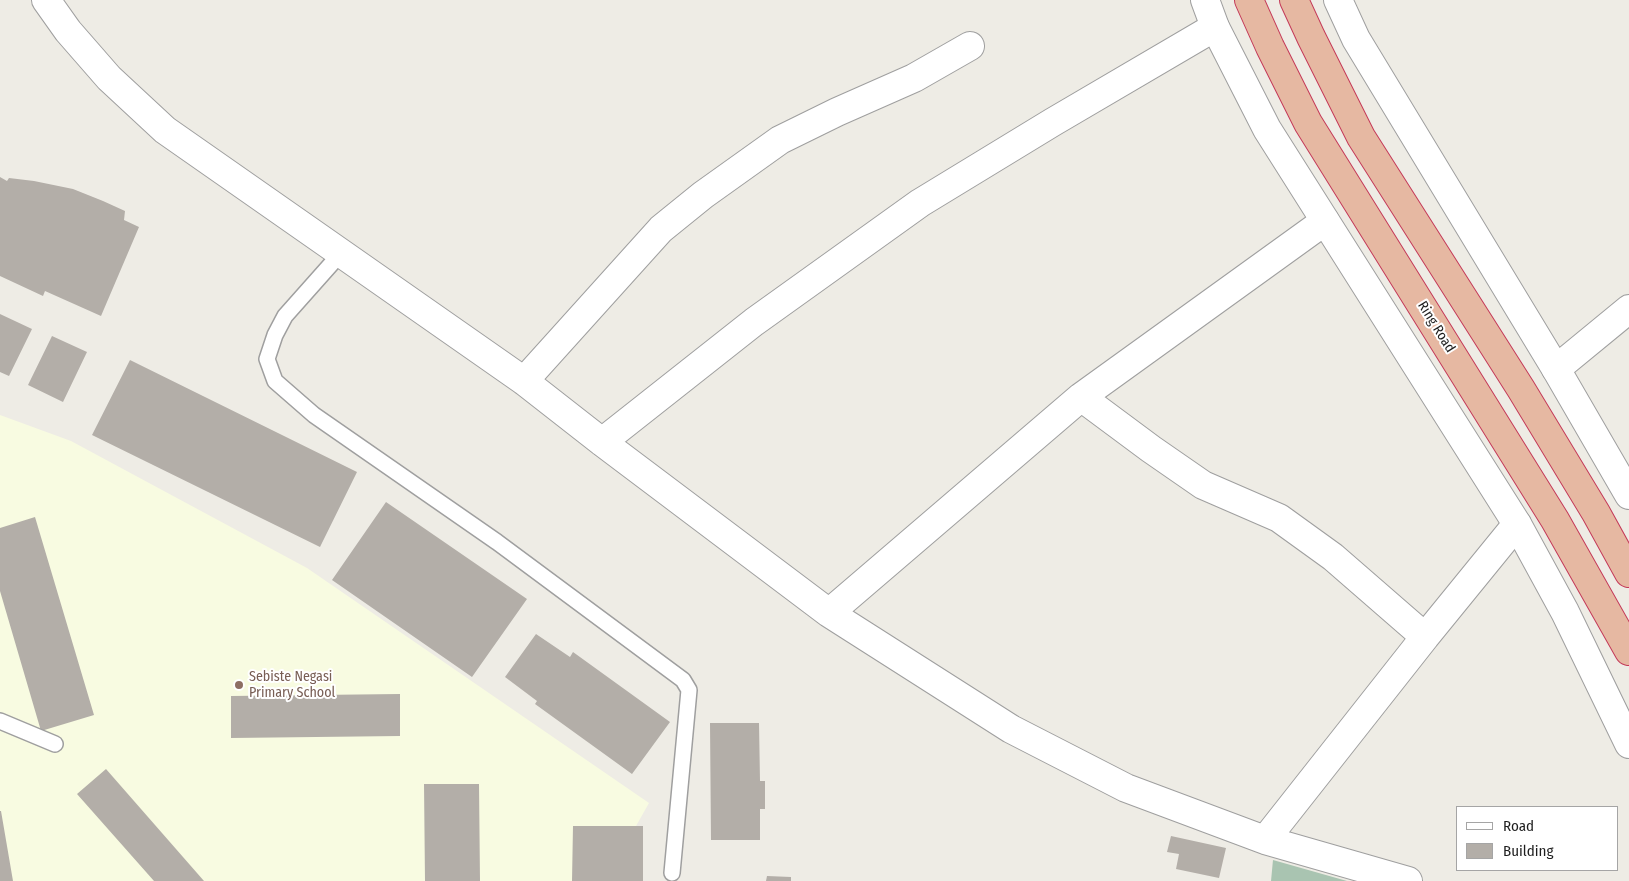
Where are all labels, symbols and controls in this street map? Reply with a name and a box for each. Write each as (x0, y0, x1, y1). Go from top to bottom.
street label: Ring Road (1414, 298, 1458, 356)
place label: Sebiste Negasi Primary School (249, 669, 335, 702)
marker: Sebiste Negasi Primary School (233, 679, 245, 691)
legend (1456, 806, 1619, 871)
text: Road (1503, 817, 1534, 835)
text: Building (1503, 842, 1554, 860)

